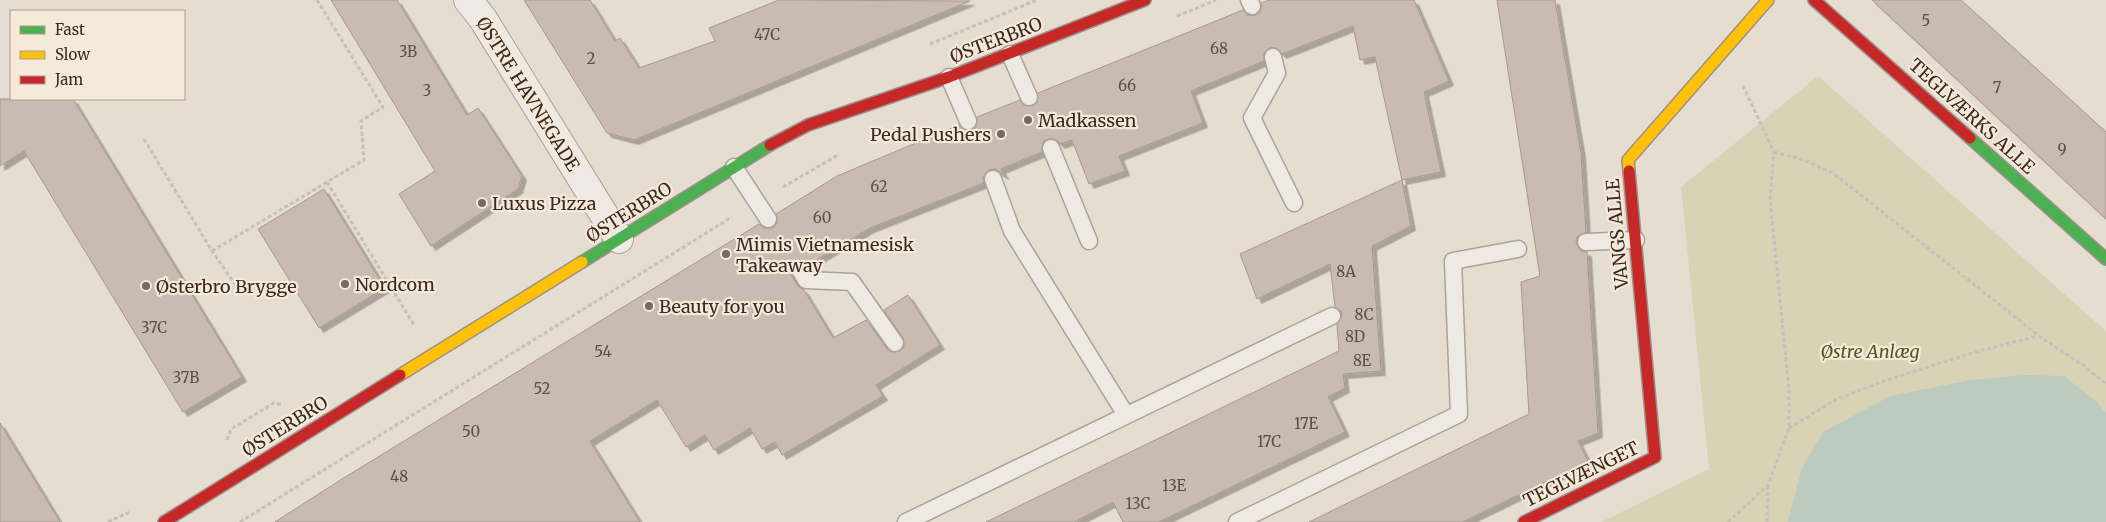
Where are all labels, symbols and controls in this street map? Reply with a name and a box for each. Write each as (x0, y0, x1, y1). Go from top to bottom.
legend (10, 10, 185, 100)
house number: 5 (1922, 11, 1930, 30)
street label: ØSTERBRO (947, 12, 1045, 68)
street label: ØSTRE HAVNEGADE (471, 13, 585, 176)
text: Fast (55, 20, 85, 39)
house number: 47C (754, 25, 780, 44)
house number: 68 (1210, 39, 1228, 58)
house number: 3B (399, 42, 417, 61)
text: Slow (55, 45, 90, 64)
house number: 2 (587, 49, 596, 68)
street label: TEGLVÆRKS ALLE (1904, 53, 2040, 179)
text: Jam (54, 70, 83, 89)
house number: 66 (1118, 76, 1136, 95)
house number: 7 (1993, 78, 2002, 97)
house number: 3 (423, 81, 431, 100)
place label: Madkassen (1038, 109, 1137, 132)
marker: Madkassen (1022, 114, 1034, 126)
place label: Pedal Pushers (870, 123, 991, 146)
marker: Pedal Pushers (995, 128, 1007, 140)
house number: 9 (2057, 140, 2067, 159)
street label: ØSTERBRO (582, 177, 676, 247)
house number: 62 (870, 177, 888, 196)
street label: VANGS ALLE (1601, 177, 1633, 291)
place label: Luxus Pizza (492, 192, 597, 215)
marker: Luxus Pizza (476, 197, 488, 209)
house number: 60 (813, 208, 831, 227)
place label: Mimis Vietnamesisk Takeaway (736, 233, 915, 277)
marker: Mimis Vietnamesisk Takeaway (720, 248, 732, 260)
house number: 8A (1336, 262, 1356, 281)
place label: Nordcom (355, 273, 435, 296)
place label: Østerbro Brygge (156, 275, 297, 298)
marker: Nordcom (339, 278, 351, 290)
marker: Østerbro Brygge (140, 280, 152, 292)
place label: Beauty for you (659, 295, 785, 318)
marker: Beauty for you (643, 300, 655, 312)
house number: 8C (1355, 305, 1374, 324)
house number: 37C (141, 318, 167, 337)
house number: 8D (1345, 327, 1365, 346)
park label: Østre Anlæg (1820, 340, 1920, 363)
house number: 54 (594, 342, 612, 361)
house number: 8E (1353, 351, 1372, 370)
house number: 37B (173, 368, 199, 387)
house number: 52 (533, 379, 551, 398)
street label: ØSTERBRO (238, 391, 332, 461)
house number: 17E (1294, 414, 1318, 433)
house number: 50 (462, 422, 480, 441)
house number: 17C (1257, 432, 1281, 451)
street label: TEGLVÆNGET (1519, 436, 1643, 512)
house number: 48 (390, 467, 408, 486)
house number: 13E (1162, 476, 1186, 495)
house number: 13C (1126, 494, 1151, 513)

